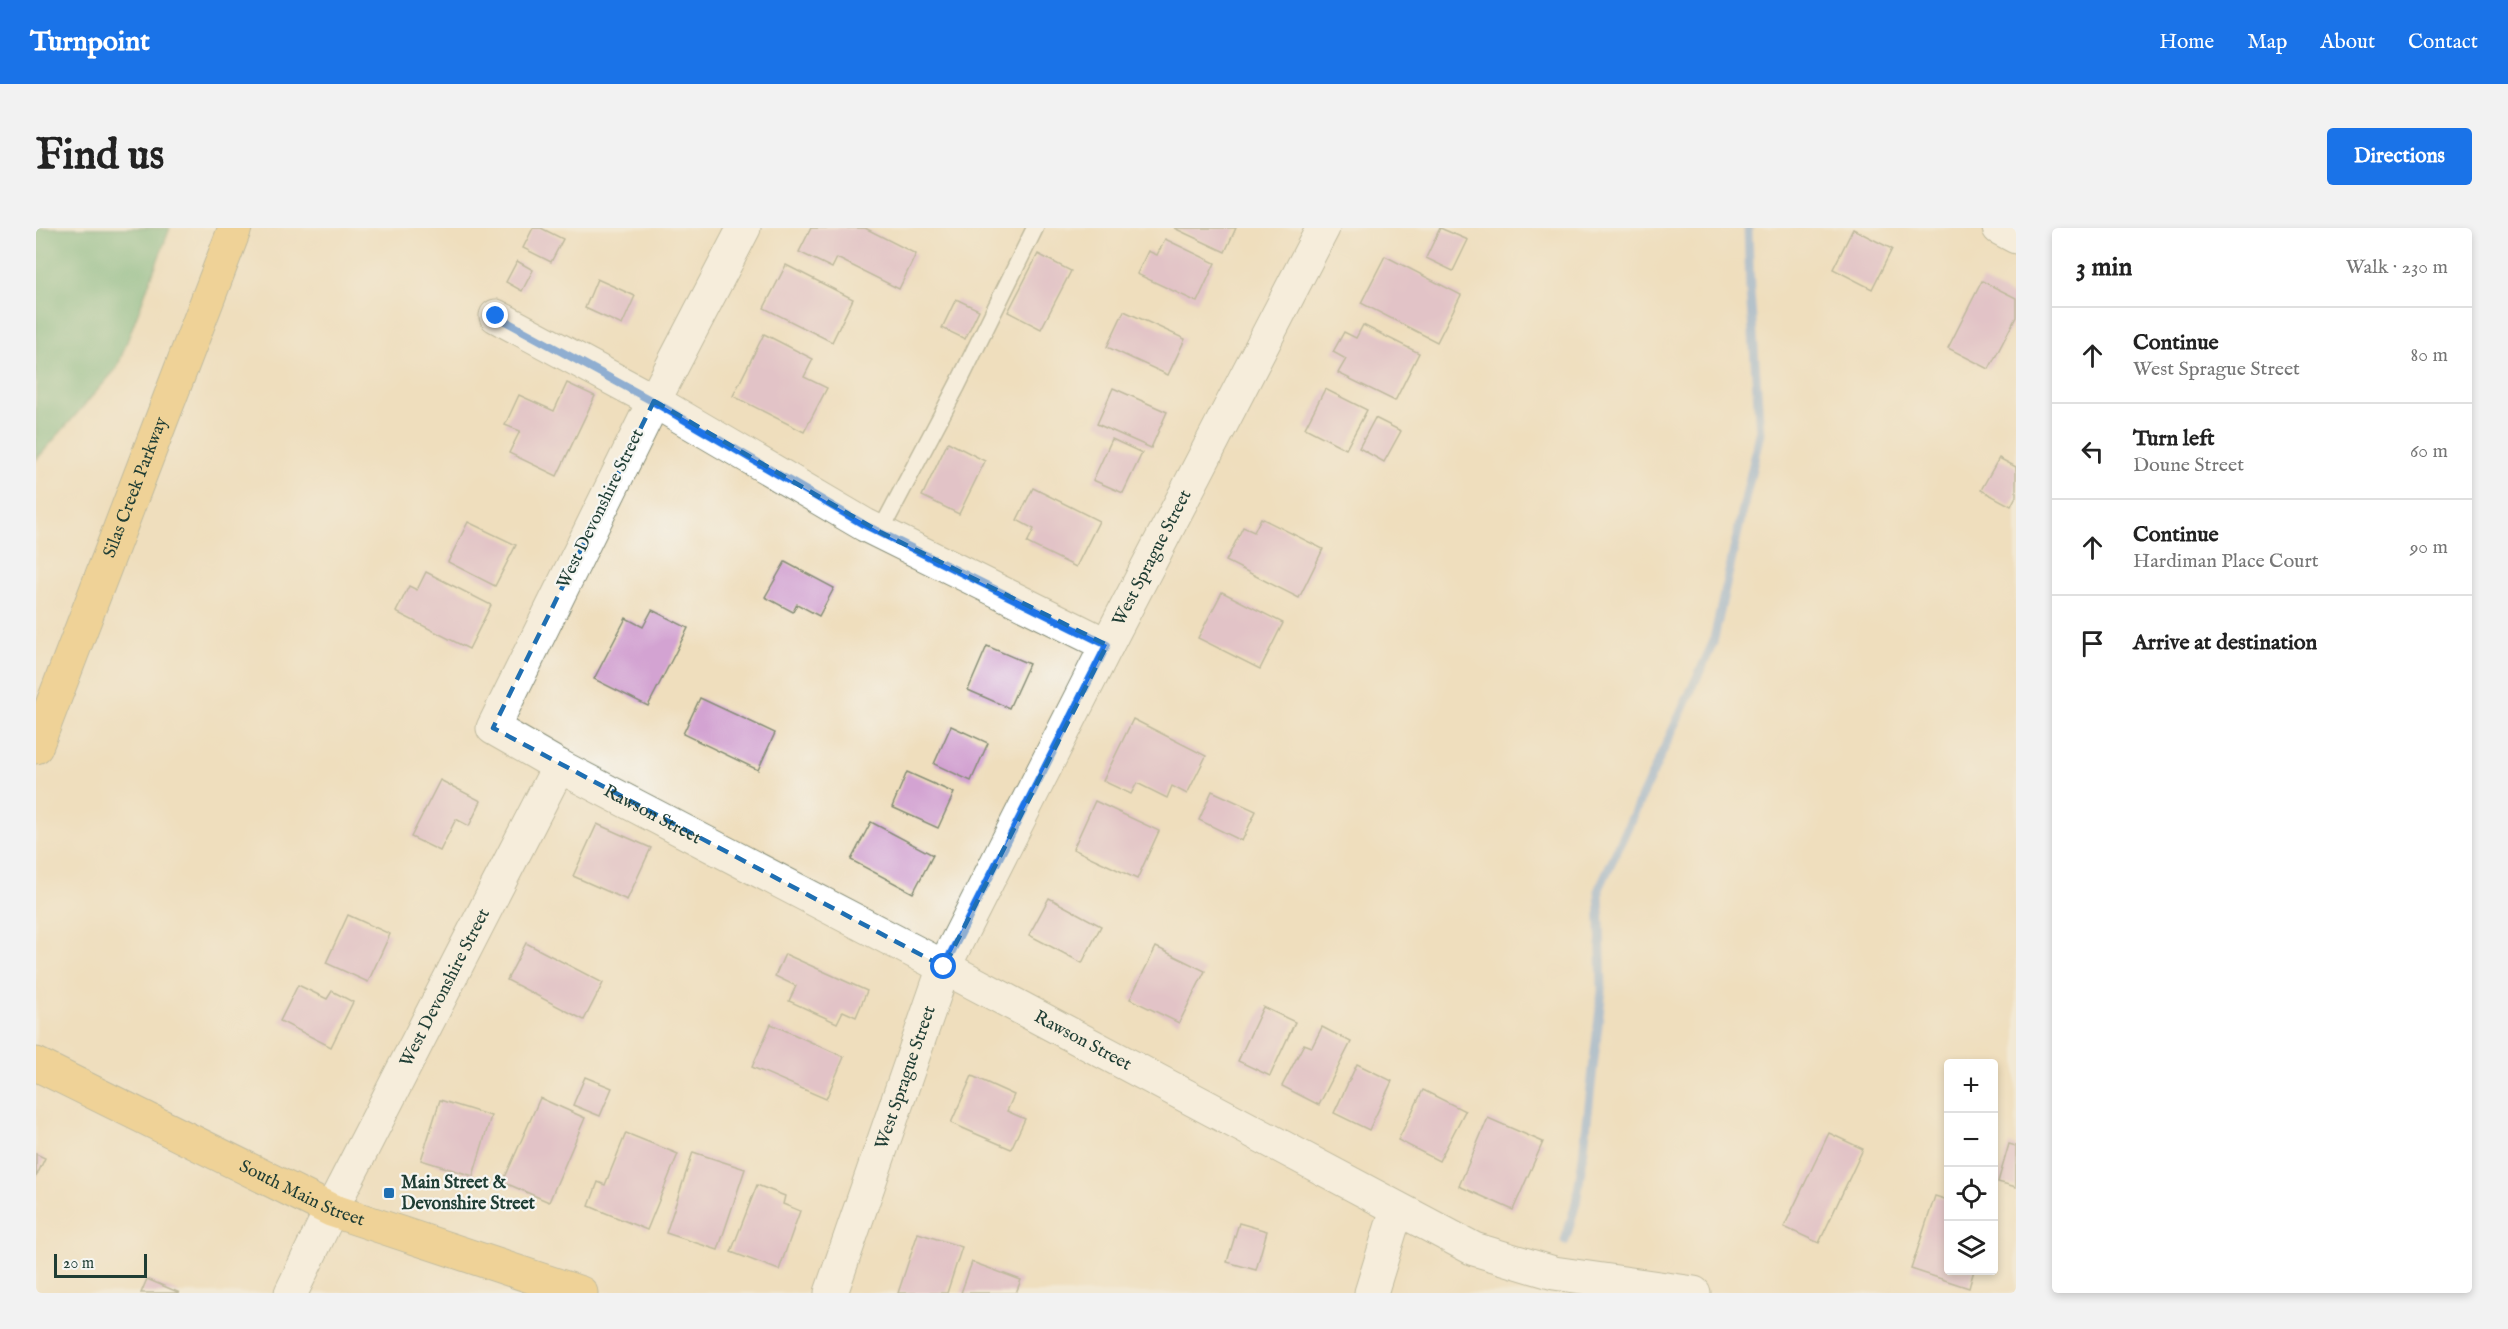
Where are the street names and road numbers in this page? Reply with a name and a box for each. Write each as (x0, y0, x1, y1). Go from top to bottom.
street label: Silas Creek Parkway (98, 414, 173, 561)
street label: West Devonshire Street (552, 425, 650, 593)
street label: West Sprague Street (1107, 486, 1197, 630)
street label: Rawson Street (600, 780, 705, 850)
street label: West Devonshire Street (395, 905, 495, 1071)
street label: West Sprague Street (870, 1003, 941, 1152)
street label: Rawson Street (1030, 1005, 1135, 1076)
street label: South Main Street (235, 1155, 368, 1232)

